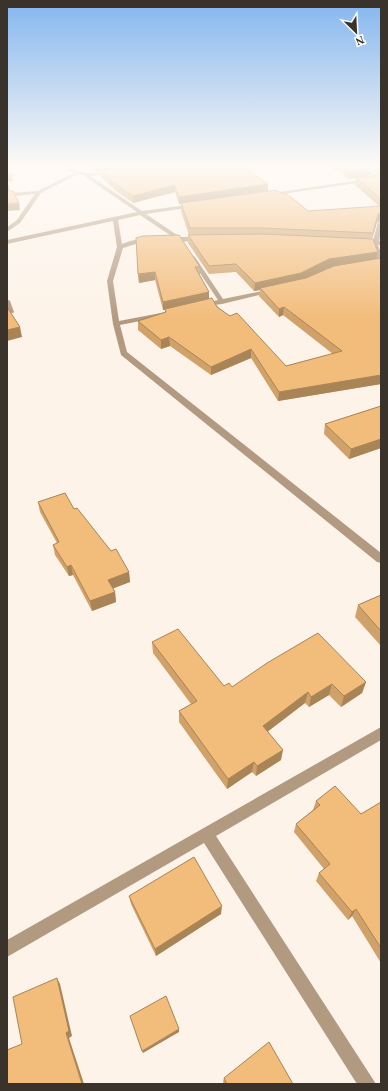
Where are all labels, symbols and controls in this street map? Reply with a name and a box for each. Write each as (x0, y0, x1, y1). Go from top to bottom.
north arrow (336, 12, 376, 52)
text: N (354, 34, 366, 48)

